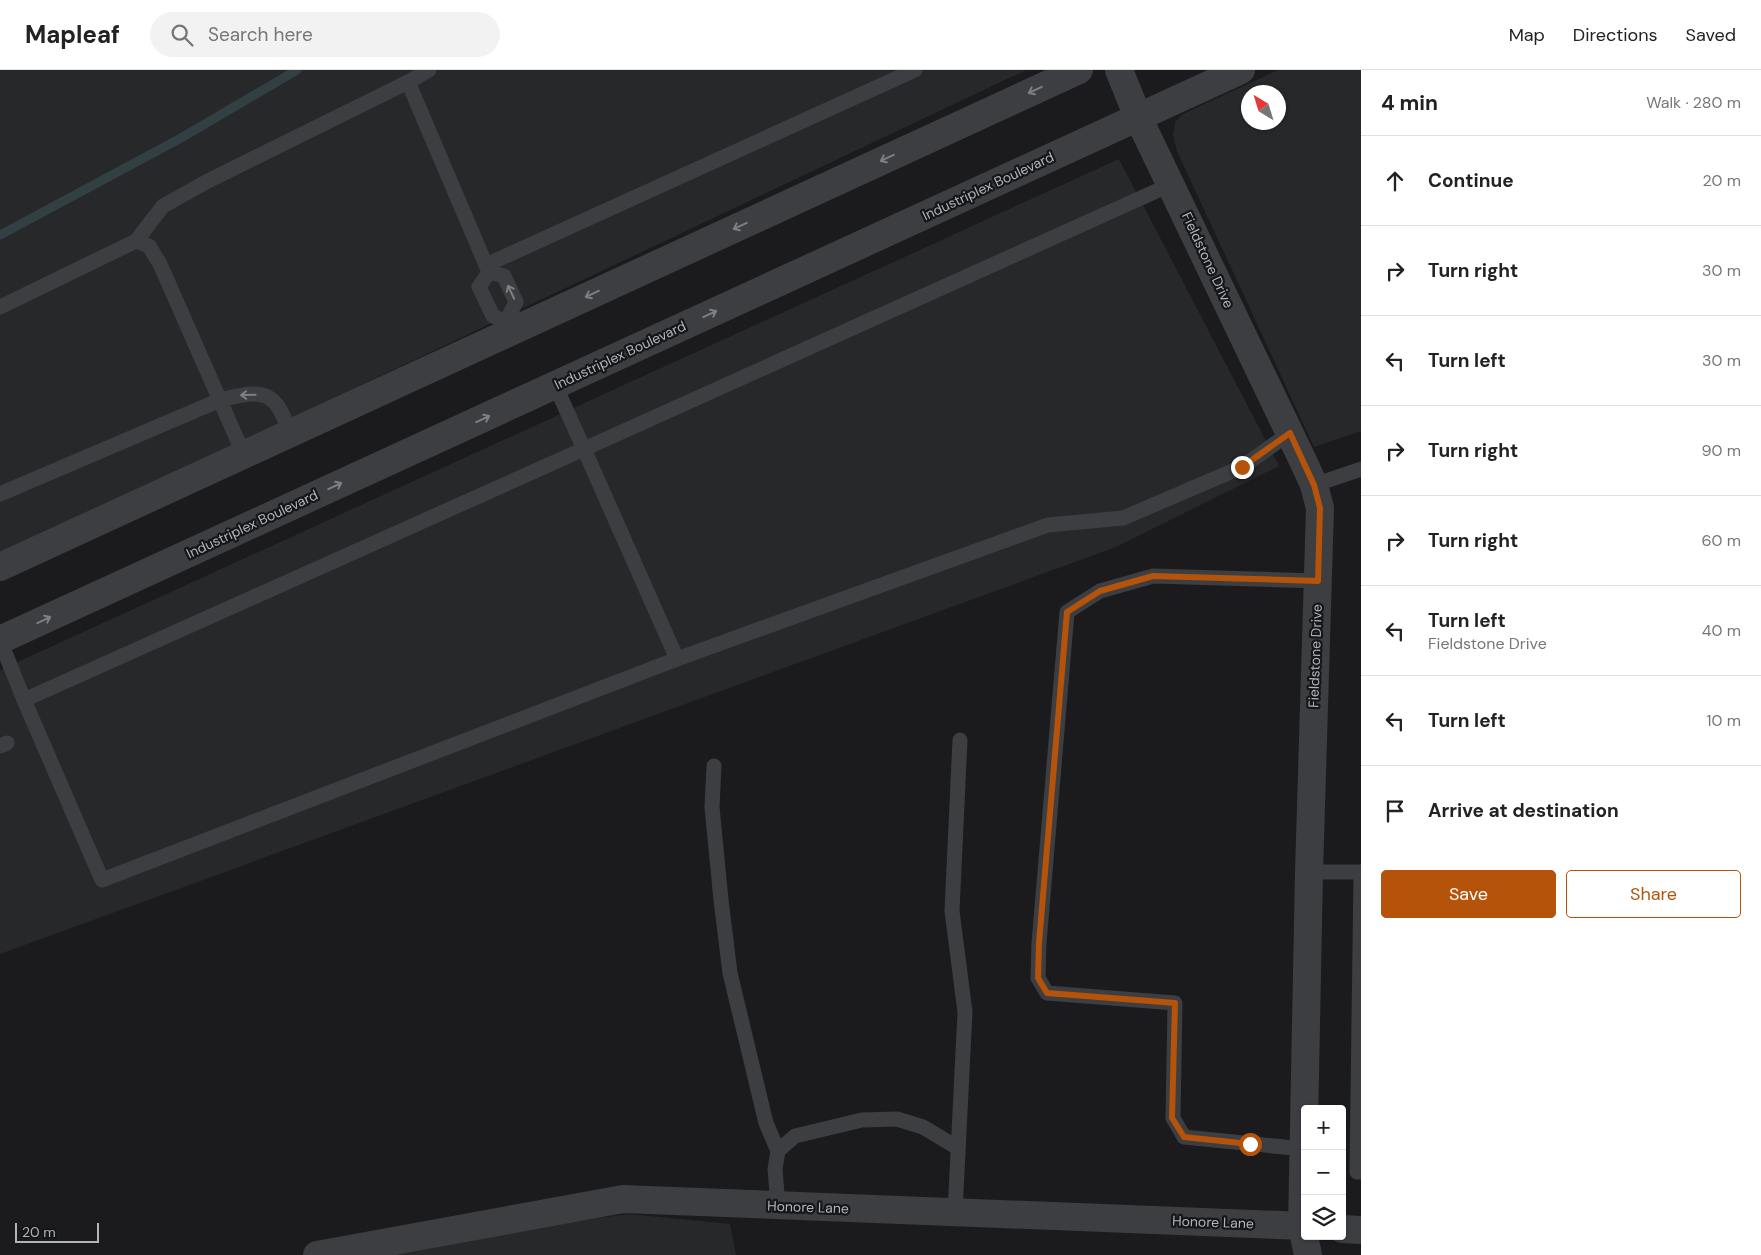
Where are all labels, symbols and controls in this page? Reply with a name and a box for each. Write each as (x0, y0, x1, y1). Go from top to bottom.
search box (150, 12, 500, 57)
text: Mapleaf (25, 19, 120, 50)
icon: search (168, 21, 196, 49)
text: Search here (208, 22, 313, 47)
text: Map (1509, 23, 1545, 47)
text: Directions (1573, 23, 1658, 47)
text: Saved (1686, 23, 1736, 47)
north arrow (1241, 85, 1286, 130)
one-way arrow (1028, 86, 1043, 96)
text: 4 min (1381, 89, 1438, 117)
text: Walk · 280 m (1646, 92, 1741, 113)
street label: Industriplex Boulevard (919, 148, 1057, 224)
one-way arrow (880, 154, 895, 164)
icon: ahead (1381, 167, 1409, 195)
text: Continue (1428, 168, 1514, 193)
text: 20 m (1702, 170, 1741, 191)
street label: Fieldstone Drive (1178, 209, 1238, 311)
one-way arrow (733, 222, 748, 232)
icon: right (1381, 257, 1409, 285)
text: Turn right (1428, 258, 1518, 283)
text: 30 m (1702, 260, 1741, 281)
one-way arrow (506, 285, 516, 300)
one-way arrow (585, 290, 600, 300)
one-way arrow (702, 309, 717, 318)
street label: Industriplex Boulevard (551, 317, 689, 393)
icon: left (1381, 347, 1409, 375)
text: Turn left (1428, 348, 1506, 373)
text: 30 m (1702, 350, 1741, 371)
one-way arrow (241, 390, 257, 400)
one-way arrow (475, 413, 490, 423)
icon: right (1381, 437, 1409, 465)
text: Turn right (1428, 438, 1518, 463)
text: 90 m (1701, 440, 1741, 461)
route end (1231, 456, 1254, 479)
one-way arrow (327, 481, 342, 491)
street label: Industriplex Boulevard (183, 486, 321, 562)
icon: right (1381, 527, 1409, 555)
text: Turn right (1428, 528, 1518, 553)
text: 60 m (1701, 530, 1741, 551)
street label: Fieldstone Drive (1304, 604, 1326, 708)
text: Turn left (1428, 608, 1506, 633)
one-way arrow (36, 615, 51, 624)
icon: left (1381, 617, 1409, 645)
text: 40 m (1702, 620, 1741, 641)
text: Fieldstone Drive (1428, 633, 1547, 654)
icon: left (1381, 707, 1409, 735)
text: Turn left (1428, 708, 1506, 733)
text: 10 m (1707, 710, 1741, 731)
icon: arrive (1381, 797, 1409, 825)
text: Arrive at destination (1428, 798, 1619, 823)
button: Save (1381, 870, 1556, 918)
button: Share (1566, 870, 1741, 918)
map controls (1301, 1105, 1346, 1240)
button: + (1301, 1105, 1346, 1150)
route start (1239, 1133, 1262, 1156)
button: − (1301, 1150, 1346, 1195)
button: layers (1301, 1195, 1346, 1240)
street label: Honore Lane (767, 1197, 849, 1217)
street label: Honore Lane (1172, 1212, 1254, 1232)
scale bar (15, 1220, 99, 1243)
text: 20 m (22, 1223, 56, 1241)

